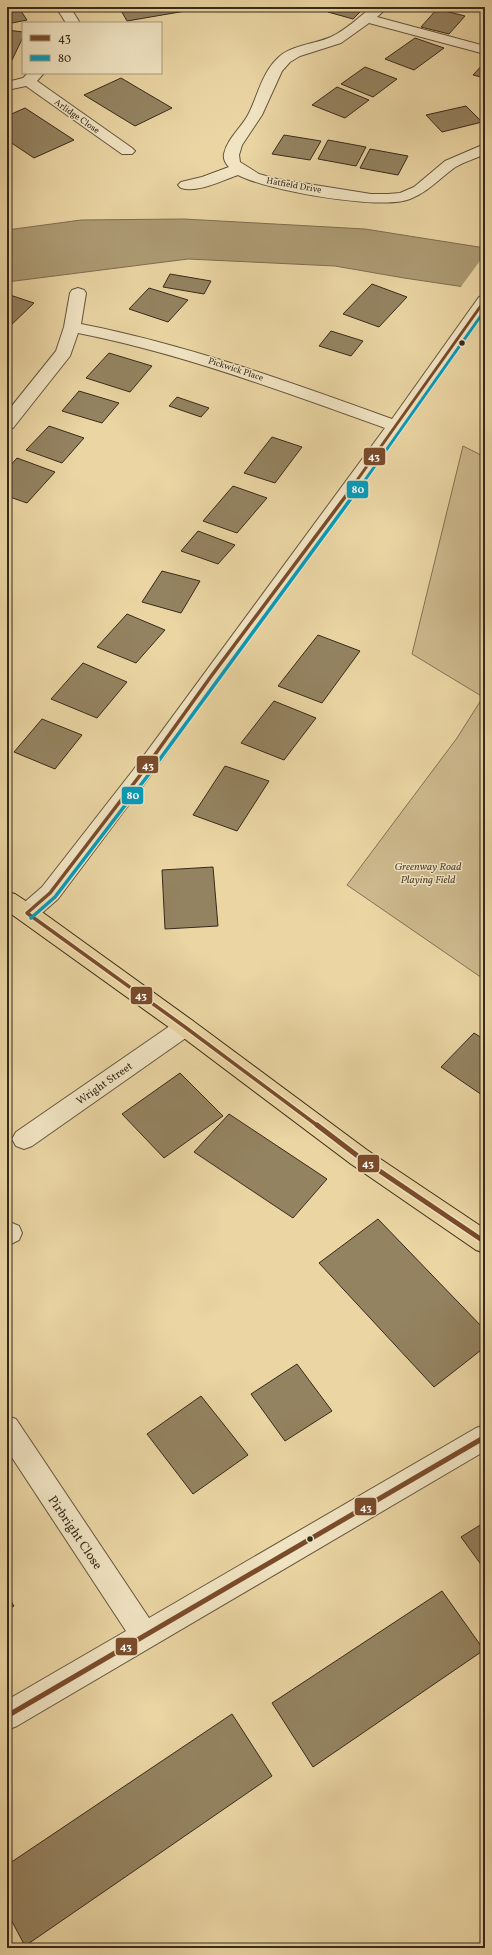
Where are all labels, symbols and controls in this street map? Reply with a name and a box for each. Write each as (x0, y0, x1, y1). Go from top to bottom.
legend (22, 22, 162, 74)
text: 43 (58, 31, 71, 47)
text: 80 (58, 51, 71, 67)
street label: Arlidge Close (51, 96, 102, 137)
street label: Hatfield Drive (265, 174, 322, 197)
unlabelled marker (457, 338, 467, 348)
street label: Pickwick Place (206, 354, 265, 385)
line badge: 43 (363, 447, 386, 466)
text: 43 (368, 450, 380, 465)
line badge: 80 (346, 480, 369, 499)
text: 80 (352, 483, 365, 498)
line badge: 43 (136, 755, 159, 774)
text: 43 (142, 759, 154, 774)
line badge: 80 (121, 786, 144, 805)
text: 80 (127, 789, 140, 804)
park label: Greenway Road Playing Field (394, 860, 462, 888)
line badge: 43 (130, 986, 153, 1005)
text: 43 (135, 989, 147, 1004)
street label: Wright Street (74, 1059, 136, 1109)
line badge: 43 (357, 1154, 380, 1173)
text: 43 (362, 1157, 374, 1172)
street label: Pirbright Close (43, 1492, 106, 1574)
line badge: 43 (354, 1497, 377, 1516)
text: 43 (360, 1501, 372, 1516)
unlabelled marker (305, 1534, 315, 1544)
line badge: 43 (115, 1637, 138, 1656)
text: 43 (120, 1640, 132, 1655)

